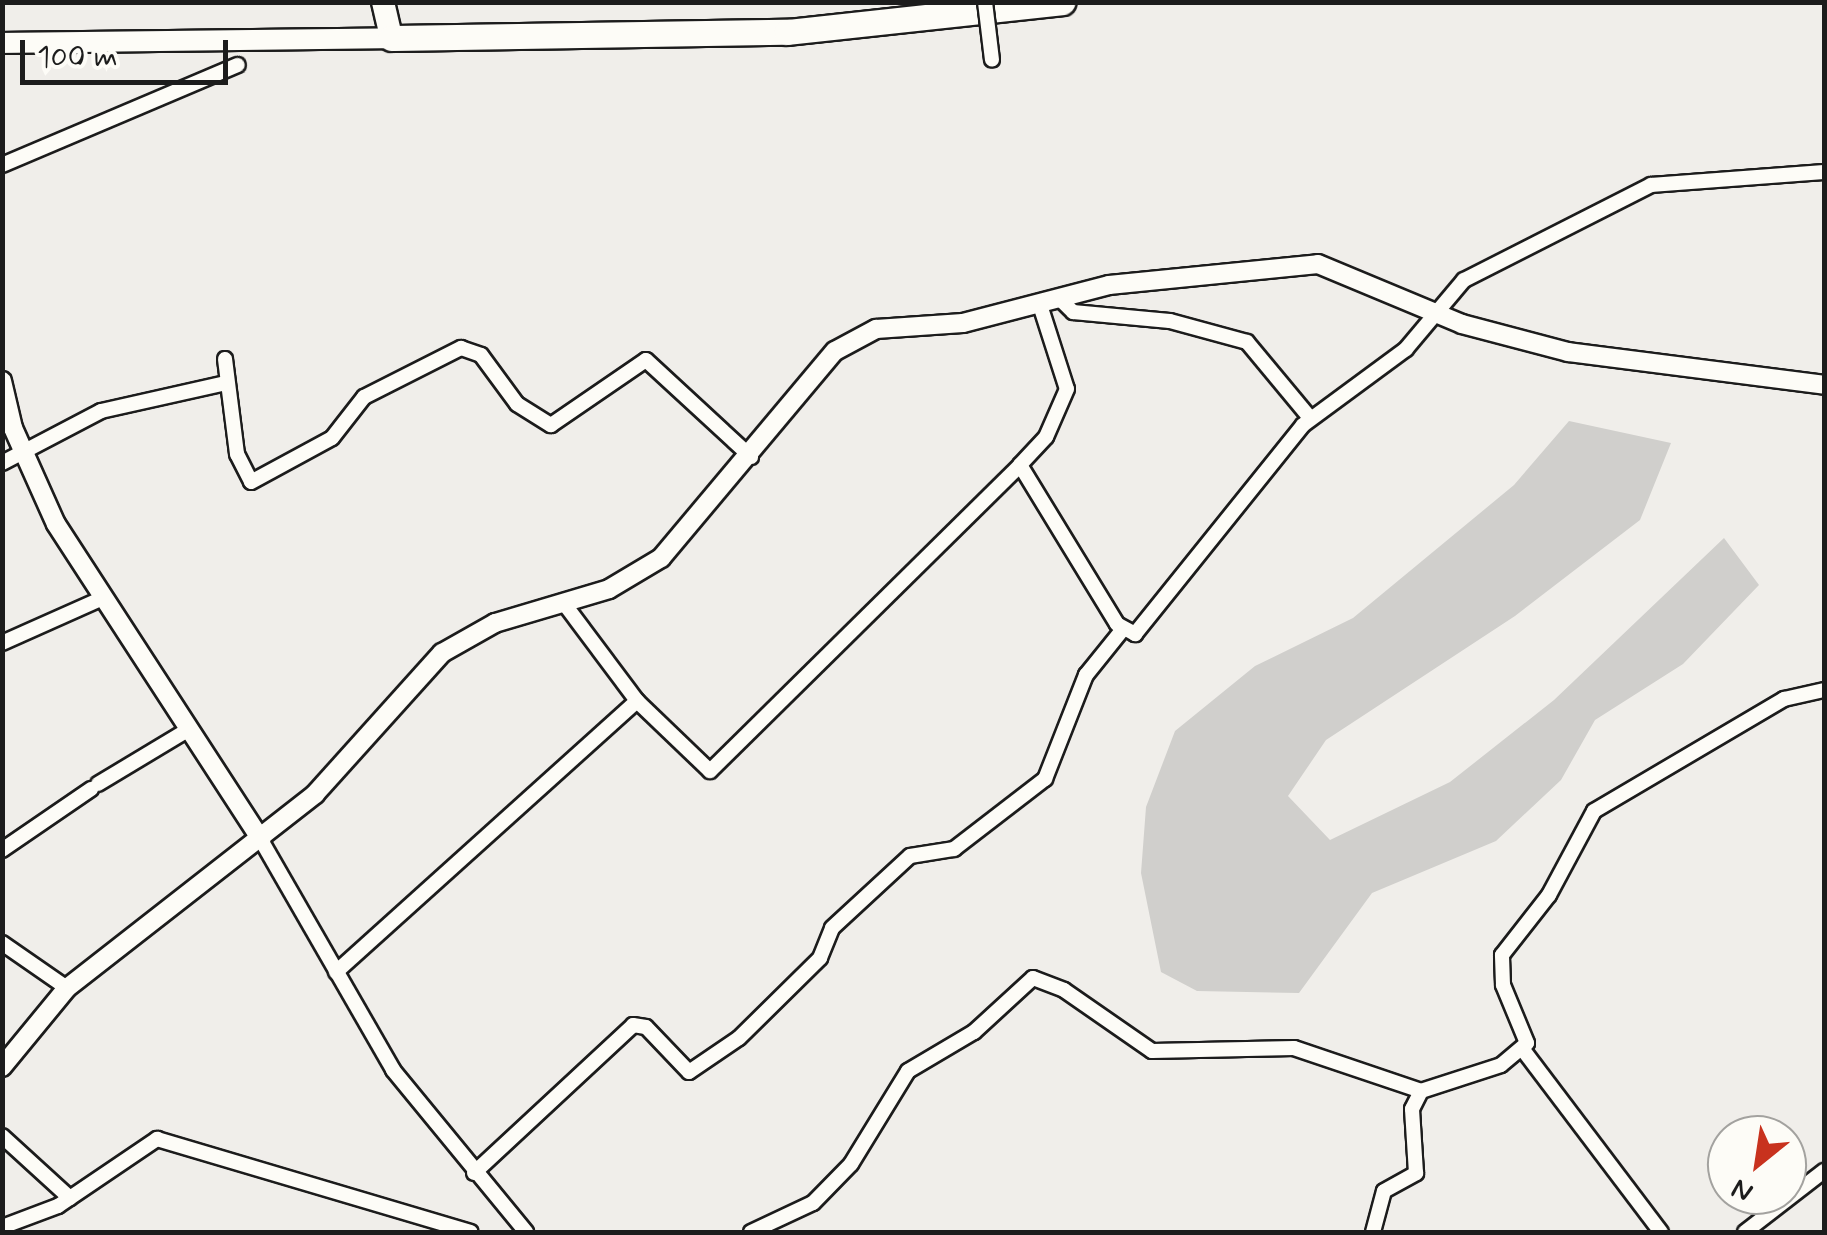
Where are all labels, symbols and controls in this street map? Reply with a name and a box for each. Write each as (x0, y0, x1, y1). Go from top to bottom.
scale bar (25, 20, 232, 82)
text: 100 m (37, 38, 118, 77)
north arrow (1707, 1115, 1807, 1215)
text: N (1725, 1169, 1760, 1210)

